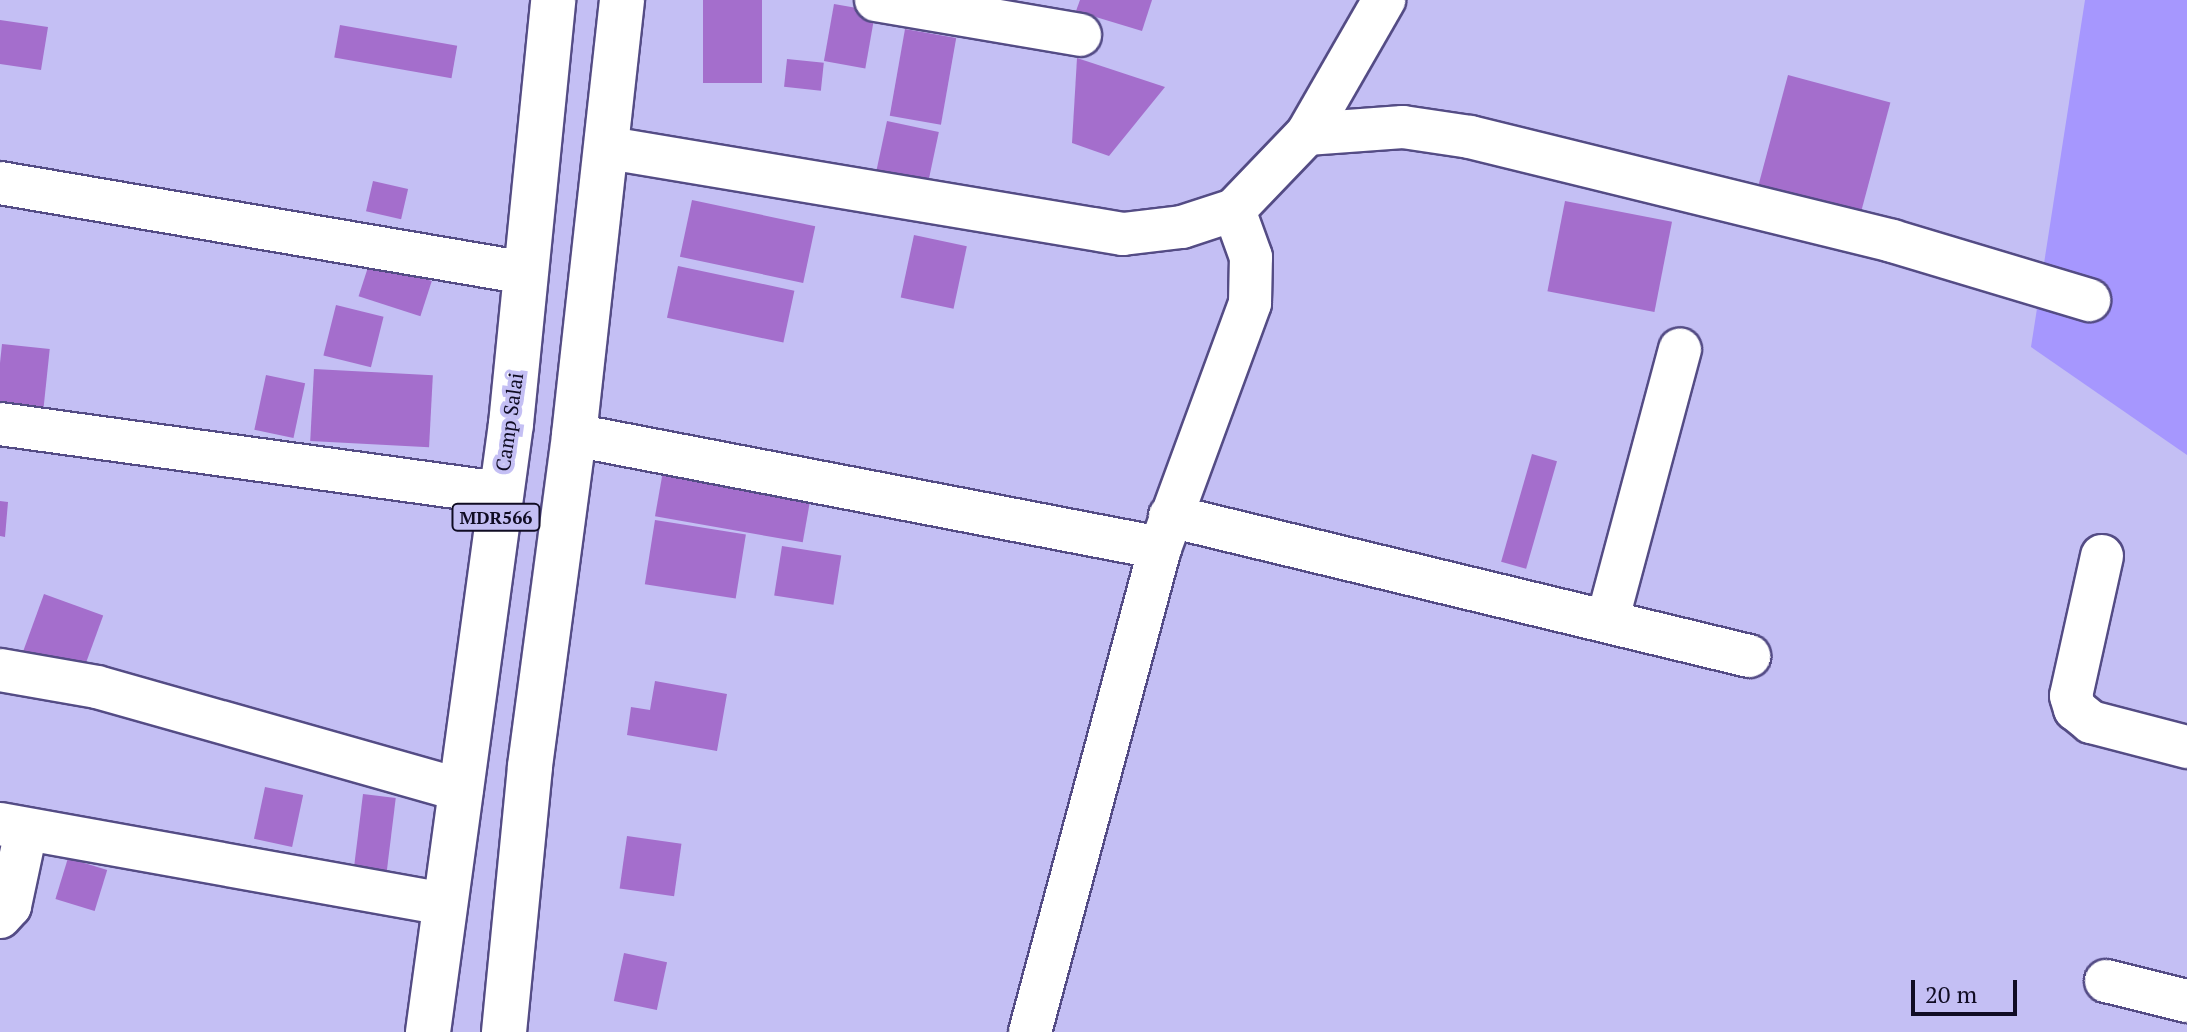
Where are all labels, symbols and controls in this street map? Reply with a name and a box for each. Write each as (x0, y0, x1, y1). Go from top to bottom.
street label: Camp Salai (490, 371, 528, 473)
road number: MDR566 (450, 503, 542, 531)
scale bar (1915, 964, 2021, 1014)
text: 20 m (1925, 978, 1977, 1010)

